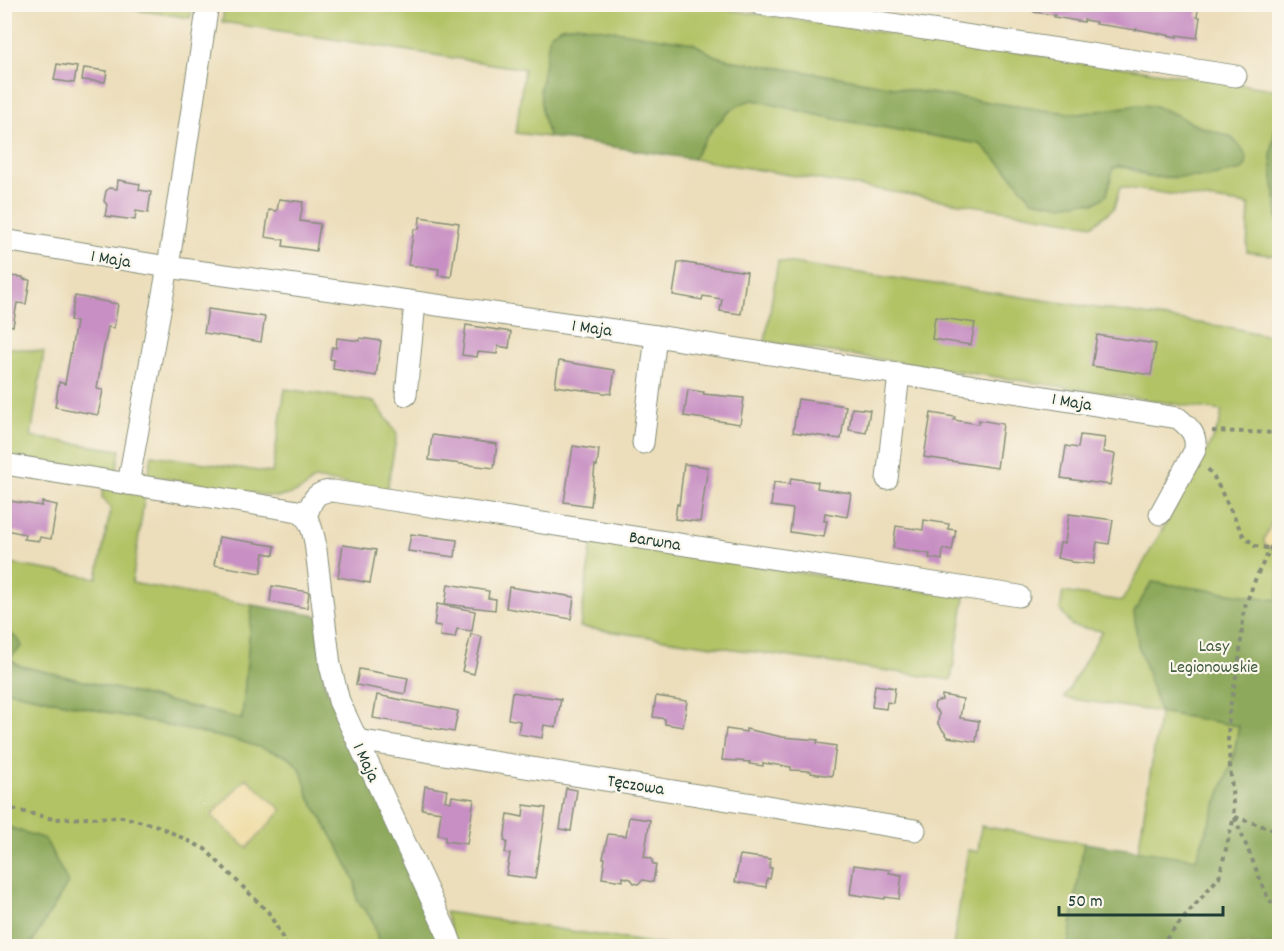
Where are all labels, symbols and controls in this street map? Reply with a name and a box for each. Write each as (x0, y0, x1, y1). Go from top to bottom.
street label: 1 Maja (89, 245, 133, 276)
street label: 1 Maja (570, 314, 614, 345)
street label: 1 Maja (1050, 388, 1094, 419)
street label: Barwna (627, 526, 683, 559)
park label: Lasy Legionowskie (1170, 635, 1258, 681)
street label: 1 Maja (345, 740, 385, 787)
street label: Tęczowa (605, 770, 666, 803)
scale bar (1059, 879, 1222, 917)
text: 50 m (1068, 890, 1103, 915)

